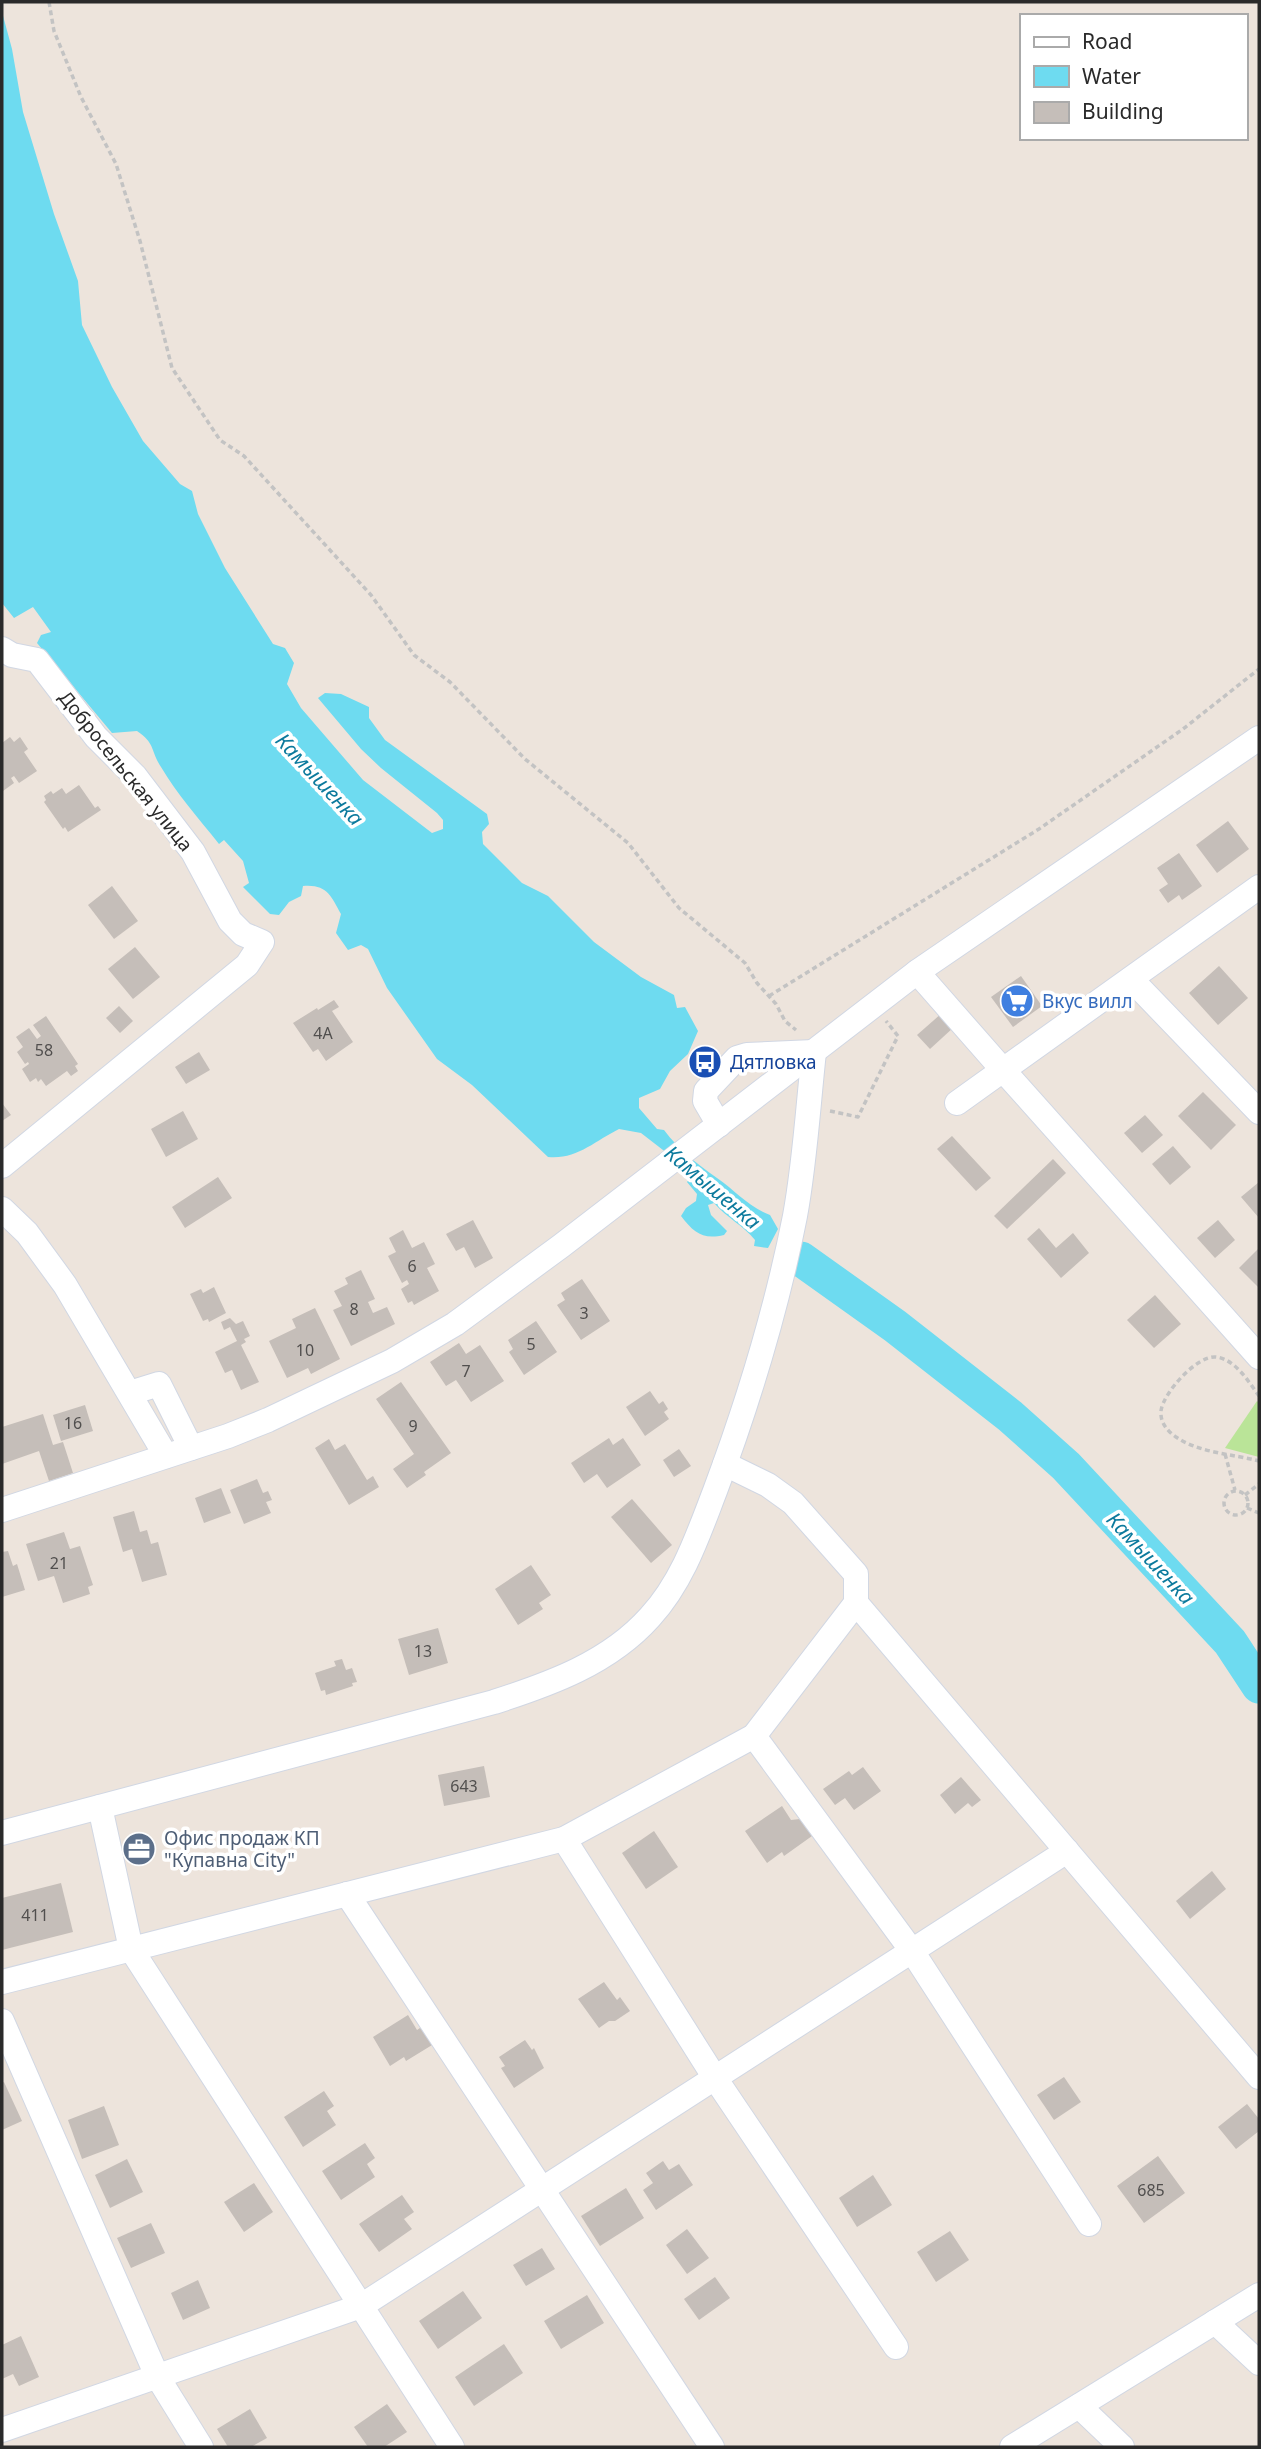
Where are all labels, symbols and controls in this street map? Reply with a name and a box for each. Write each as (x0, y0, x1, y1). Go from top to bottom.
legend (1020, 14, 1247, 140)
text: Road (1082, 27, 1132, 55)
text: Water (1082, 62, 1141, 90)
text: Building (1082, 97, 1164, 125)
street label: Добросельская улица (53, 685, 199, 857)
water label: Камышенка (270, 727, 370, 831)
supermarket icon: Вкус вилл (998, 982, 1036, 1020)
place label: Вкус вилл (1042, 988, 1133, 1014)
house number: 4А (313, 1022, 333, 1044)
house number: 58 (35, 1039, 53, 1061)
bus stop icon: Дятловка (686, 1043, 724, 1081)
place label: Дятловка (730, 1049, 817, 1075)
water label: Камышенка (659, 1139, 767, 1235)
house number: 6 (407, 1255, 417, 1277)
house number: 8 (349, 1298, 359, 1320)
house number: 3 (579, 1302, 589, 1324)
house number: 5 (526, 1333, 536, 1355)
house number: 10 (296, 1339, 314, 1361)
house number: 7 (461, 1360, 471, 1382)
house number: 16 (64, 1412, 82, 1434)
house number: 9 (408, 1415, 418, 1437)
water label: Камышенка (1101, 1506, 1201, 1610)
house number: 21 (50, 1552, 68, 1574)
house number: 13 (414, 1640, 432, 1662)
house number: 643 (450, 1775, 478, 1797)
place label: Офис продаж КП "Купавна City" (164, 1825, 320, 1873)
office icon: Офис продаж КП "Купавна City" (120, 1830, 158, 1868)
house number: 411 (21, 1904, 49, 1926)
house number: 685 (1137, 2179, 1165, 2201)

